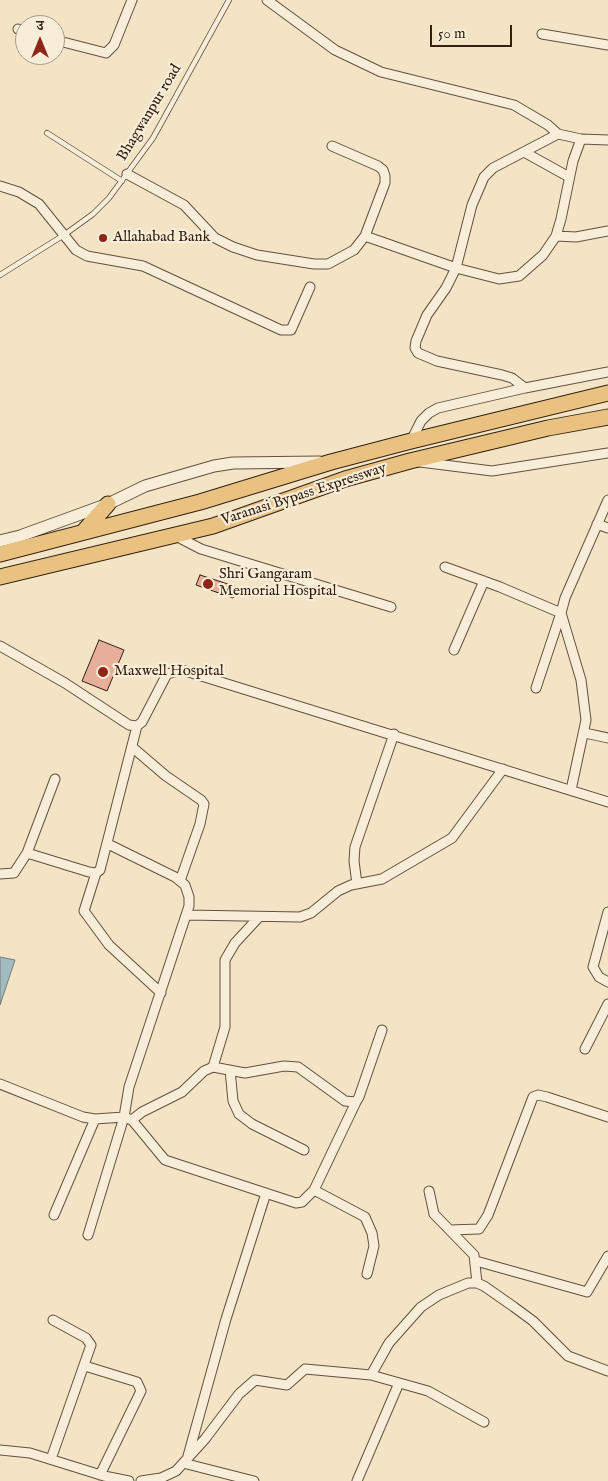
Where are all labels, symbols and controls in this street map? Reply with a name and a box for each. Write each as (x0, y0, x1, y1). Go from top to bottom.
north arrow (15, 15, 65, 65)
scale bar (433, 15, 516, 47)
text: उ (36, 17, 44, 35)
text: 50 m (438, 24, 466, 43)
street label: Bhagwanpur road (114, 61, 186, 165)
place label: Allahabad Bank (113, 229, 210, 247)
marker: Allahabad Bank (97, 232, 109, 244)
street label: Varanasi Bypass Expressway (219, 460, 389, 530)
place label: Shri Gangaram Memorial Hospital (219, 566, 337, 601)
marker: Shri Gangaram Memorial Hospital (201, 577, 215, 591)
place label: Maxwell Hospital (114, 663, 224, 681)
marker: Maxwell Hospital (96, 665, 110, 679)

